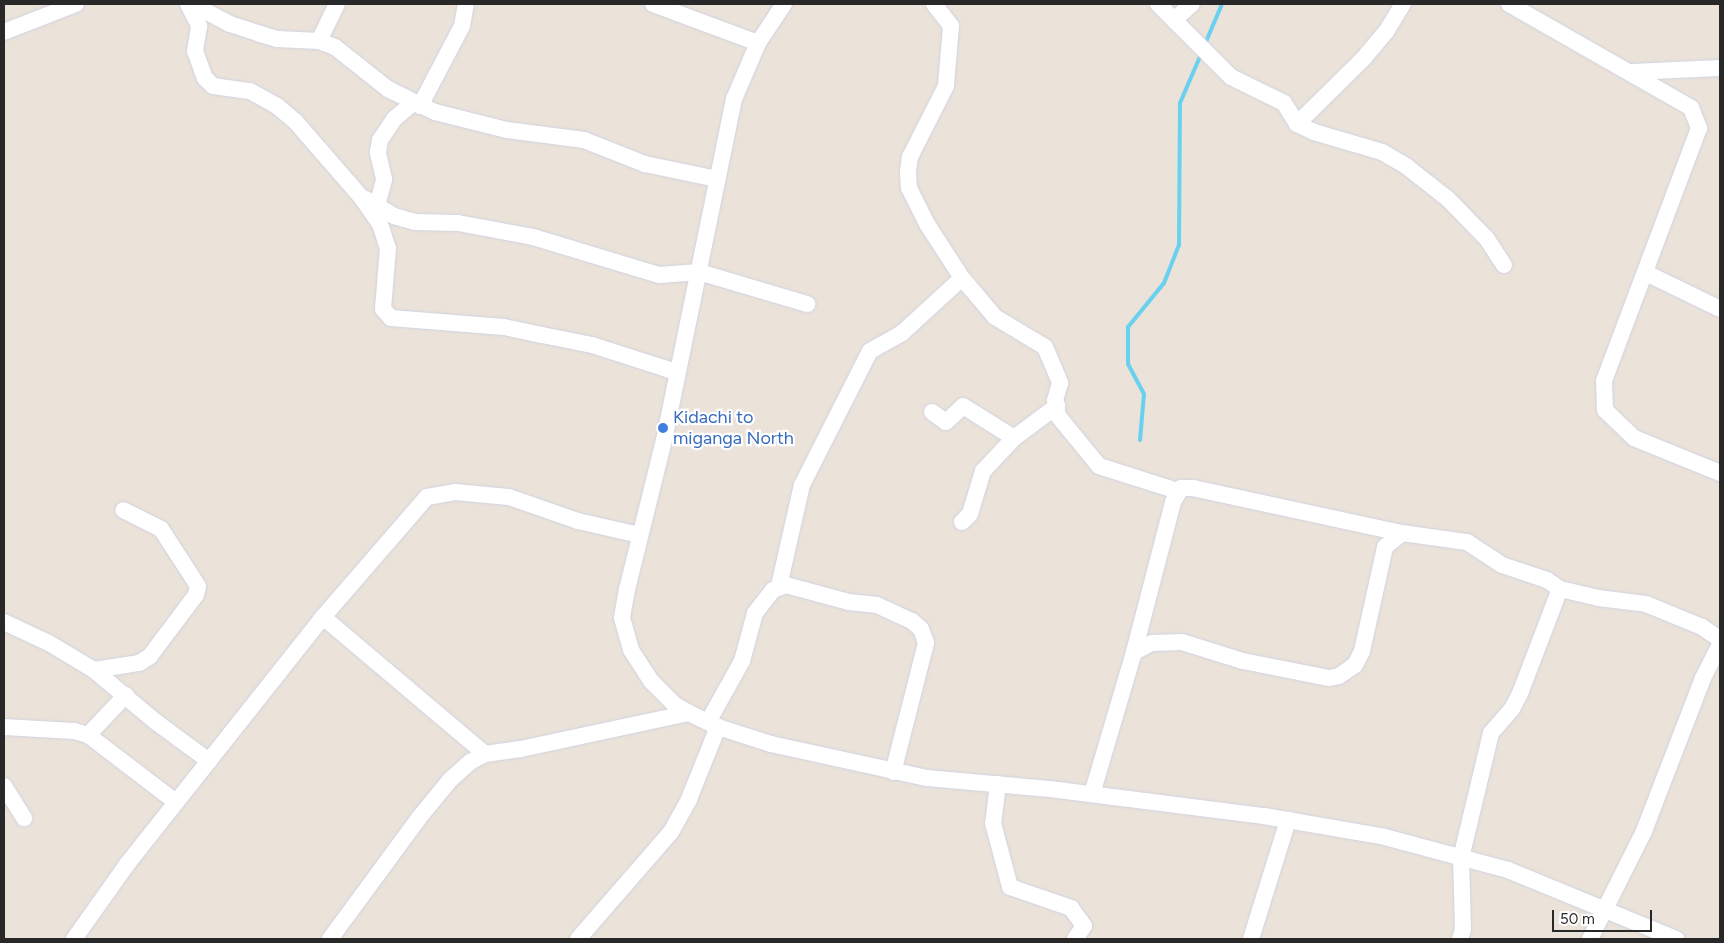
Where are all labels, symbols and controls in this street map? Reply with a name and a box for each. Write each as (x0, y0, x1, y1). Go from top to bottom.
place label: Kidachi to miganga North (673, 407, 794, 449)
marker: Kidachi to miganga North (657, 422, 669, 434)
scale bar (1554, 900, 1654, 932)
text: 50 m (1560, 910, 1595, 928)

